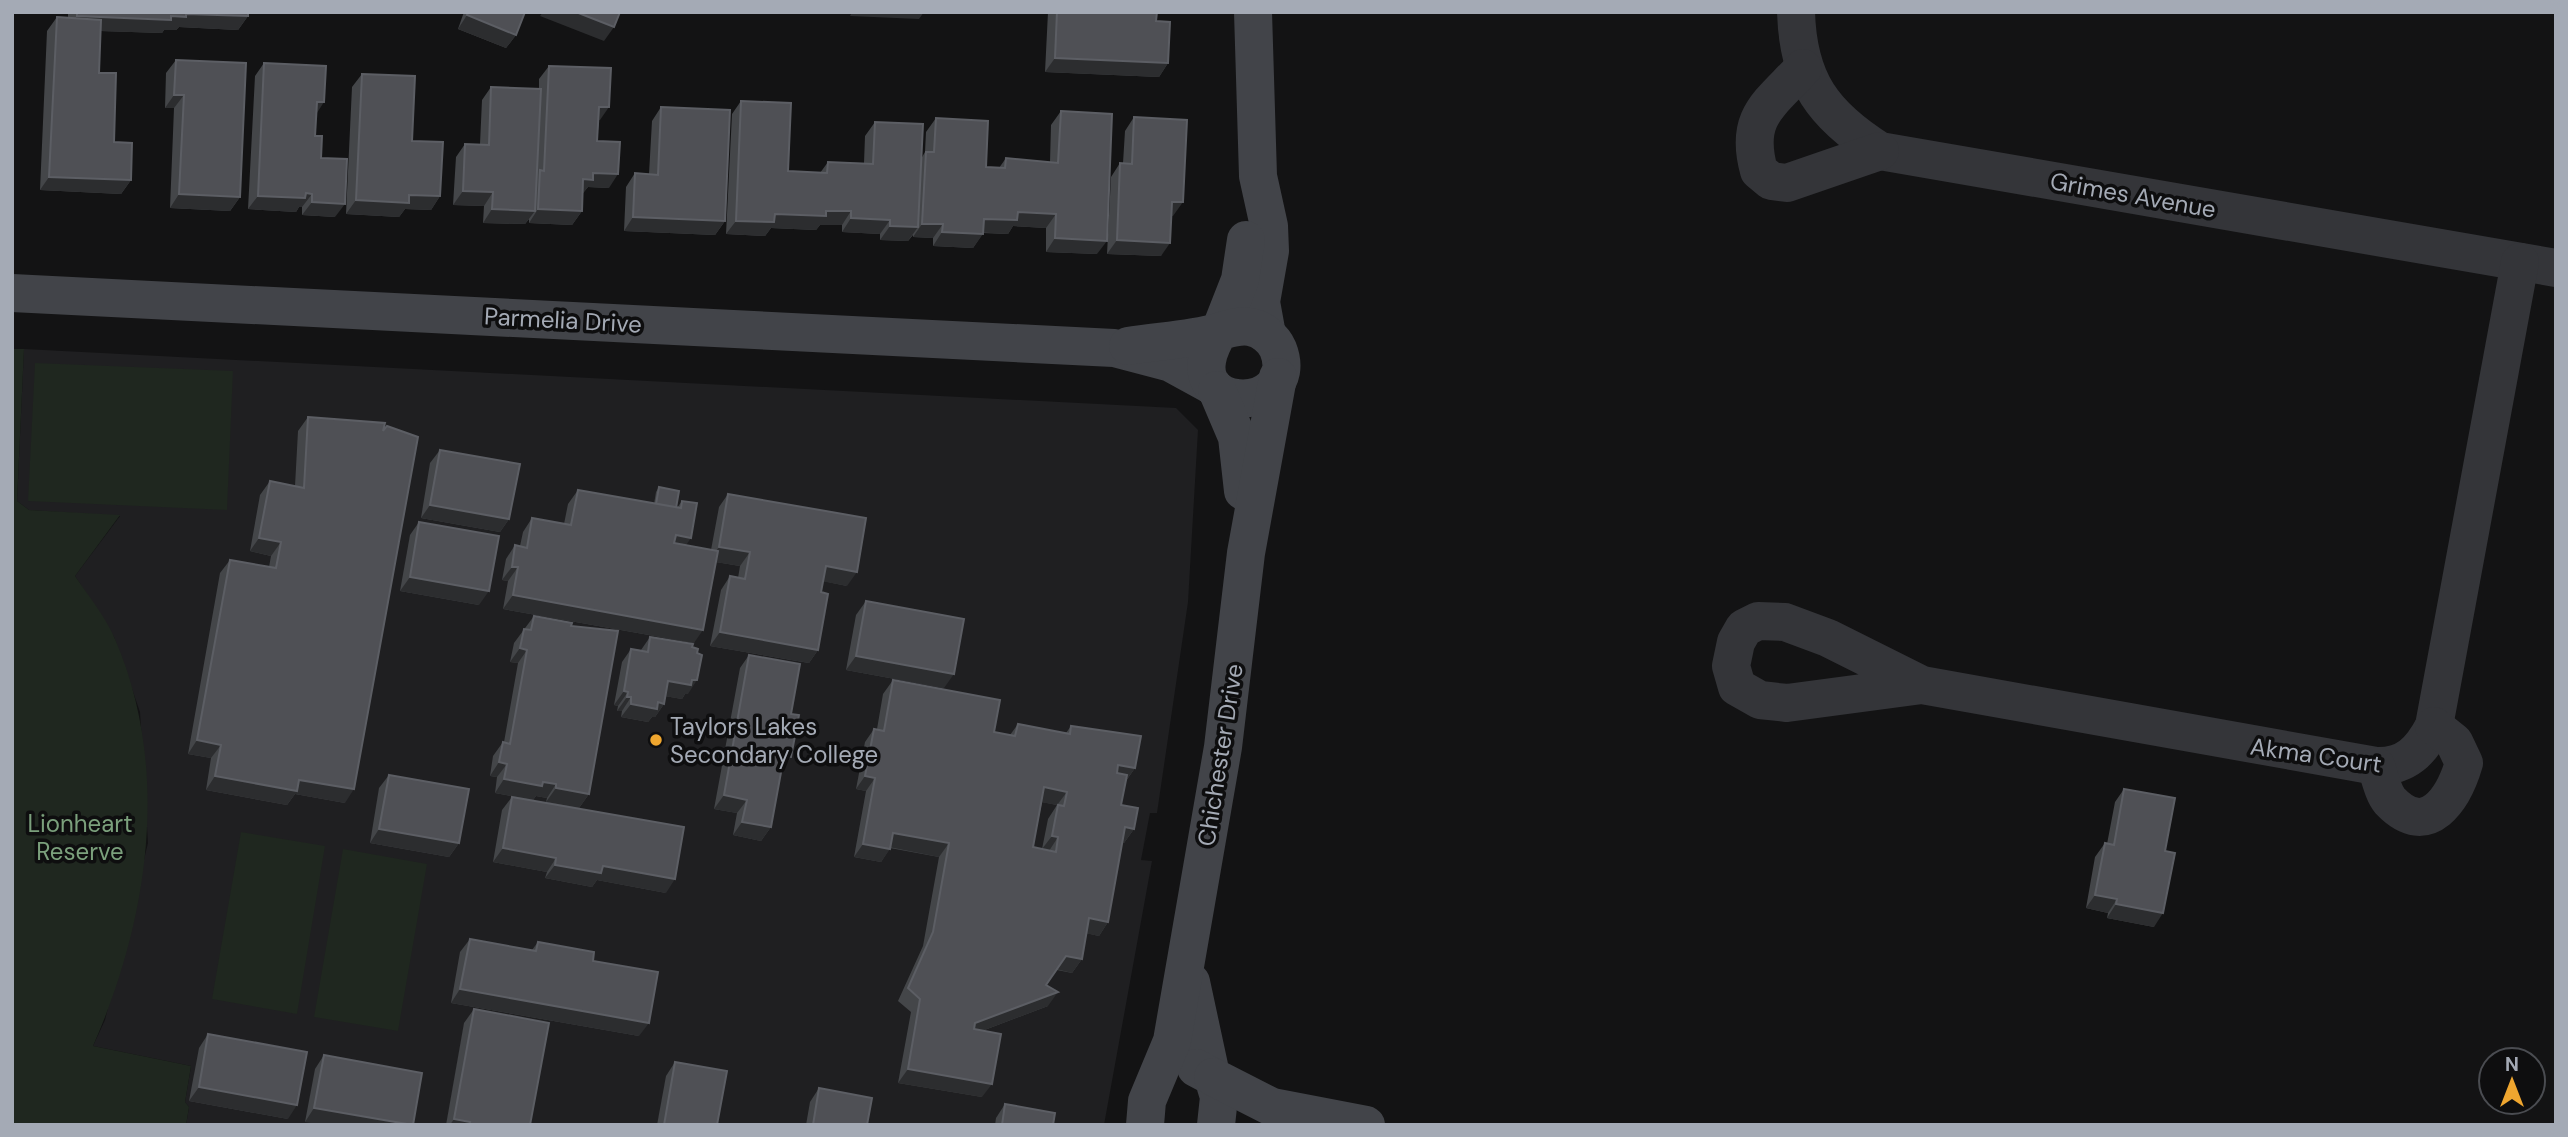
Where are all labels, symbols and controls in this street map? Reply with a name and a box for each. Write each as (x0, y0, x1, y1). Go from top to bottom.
street label: Grimes Avenue (2048, 165, 2218, 225)
street label: Parmelia Drive (483, 300, 643, 340)
street label: Chichester Drive (1190, 662, 1250, 848)
place label: Taylors Lakes Secondary College (670, 711, 878, 770)
street label: Akma Court (2248, 730, 2384, 780)
marker: Taylors Lakes Secondary College (648, 732, 664, 748)
park label: Lionheart Reserve (27, 808, 133, 867)
north arrow (2477, 1046, 2547, 1116)
text: N (2505, 1052, 2519, 1077)

